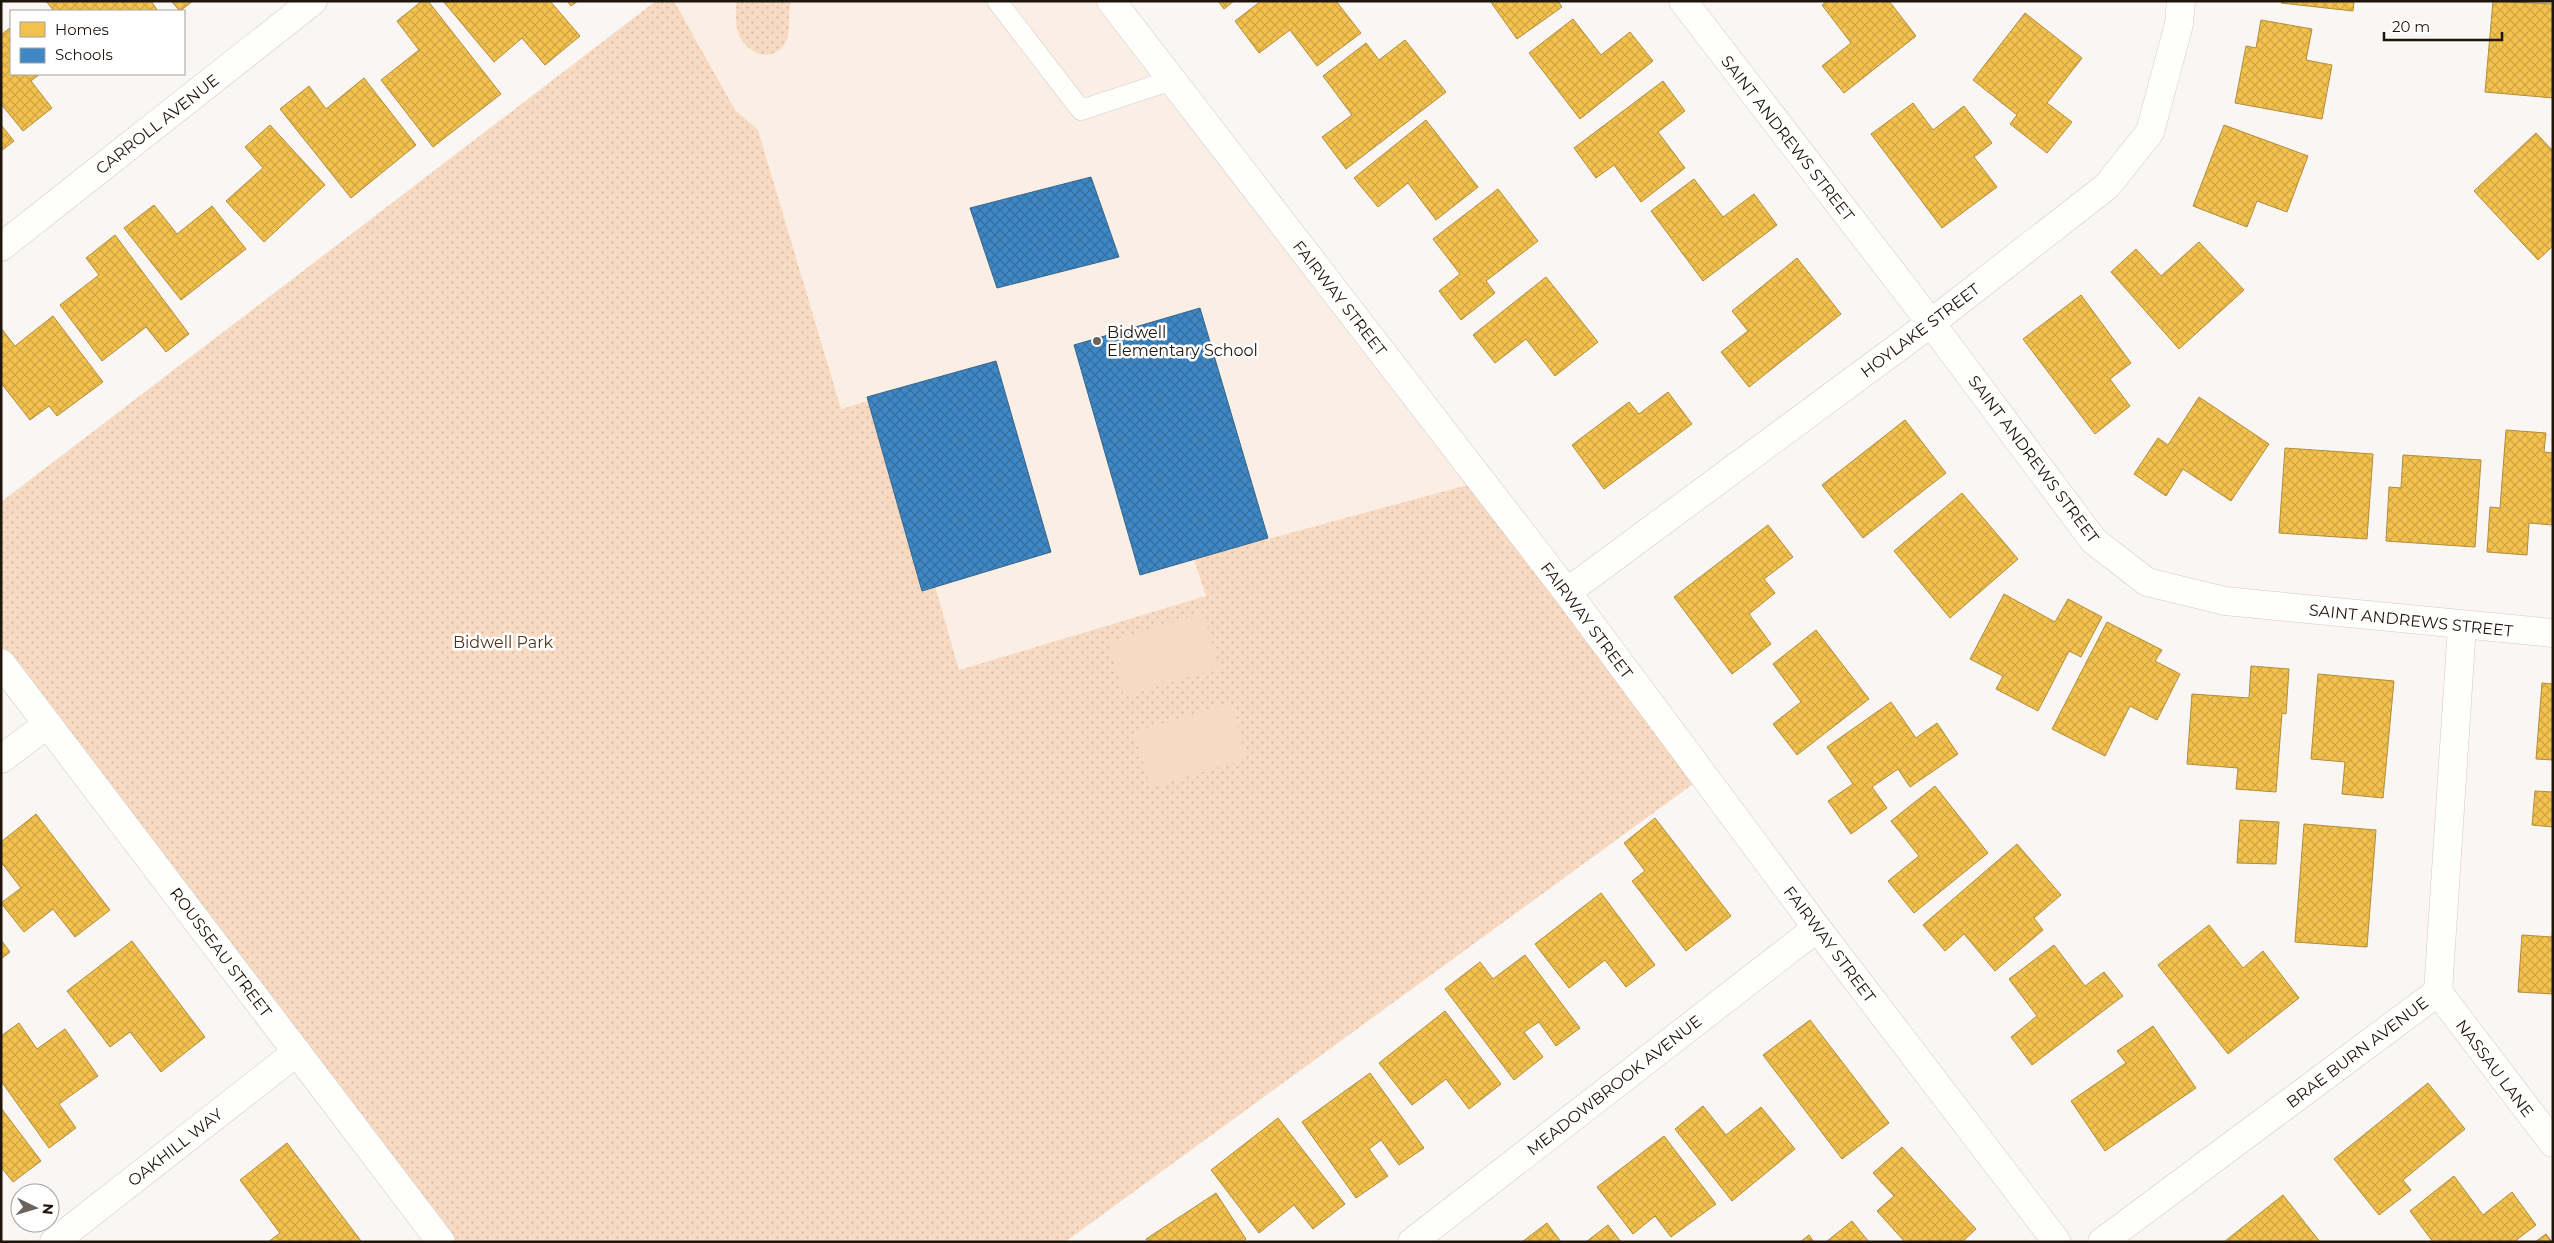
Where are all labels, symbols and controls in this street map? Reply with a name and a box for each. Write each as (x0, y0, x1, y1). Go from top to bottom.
legend (10, 10, 185, 75)
scale bar (2384, 10, 2502, 42)
text: 20 m (2392, 17, 2430, 36)
text: Homes (55, 20, 109, 39)
text: Schools (55, 45, 113, 64)
street label: SAINT ANDREWS STREET (1717, 52, 1859, 226)
street label: CARROLL AVENUE (92, 70, 223, 178)
street label: FAIRWAY STREET (1289, 237, 1391, 360)
street label: HOYLAKE STREET (1857, 279, 1984, 381)
place label: Bidwell Elementary School (1107, 323, 1258, 360)
marker: Bidwell Elementary School (1091, 335, 1103, 347)
street label: SAINT ANDREWS STREET (1964, 372, 2103, 547)
street label: FAIRWAY STREET (1537, 558, 1637, 683)
street label: SAINT ANDREWS STREET (2308, 600, 2515, 641)
park label: Bidwell Park (453, 633, 553, 652)
street label: FAIRWAY STREET (1780, 882, 1880, 1007)
street label: ROUSSEAU STREET (166, 884, 276, 1021)
street label: BRAE BURN AVENUE (2283, 993, 2432, 1112)
street label: MEADOWBROOK AVENUE (1523, 1011, 1705, 1159)
street label: NASSAU LANE (2452, 1016, 2537, 1121)
street label: OAKHILL WAY (124, 1104, 227, 1190)
north arrow (10, 1183, 60, 1233)
text: N (38, 1203, 57, 1216)

